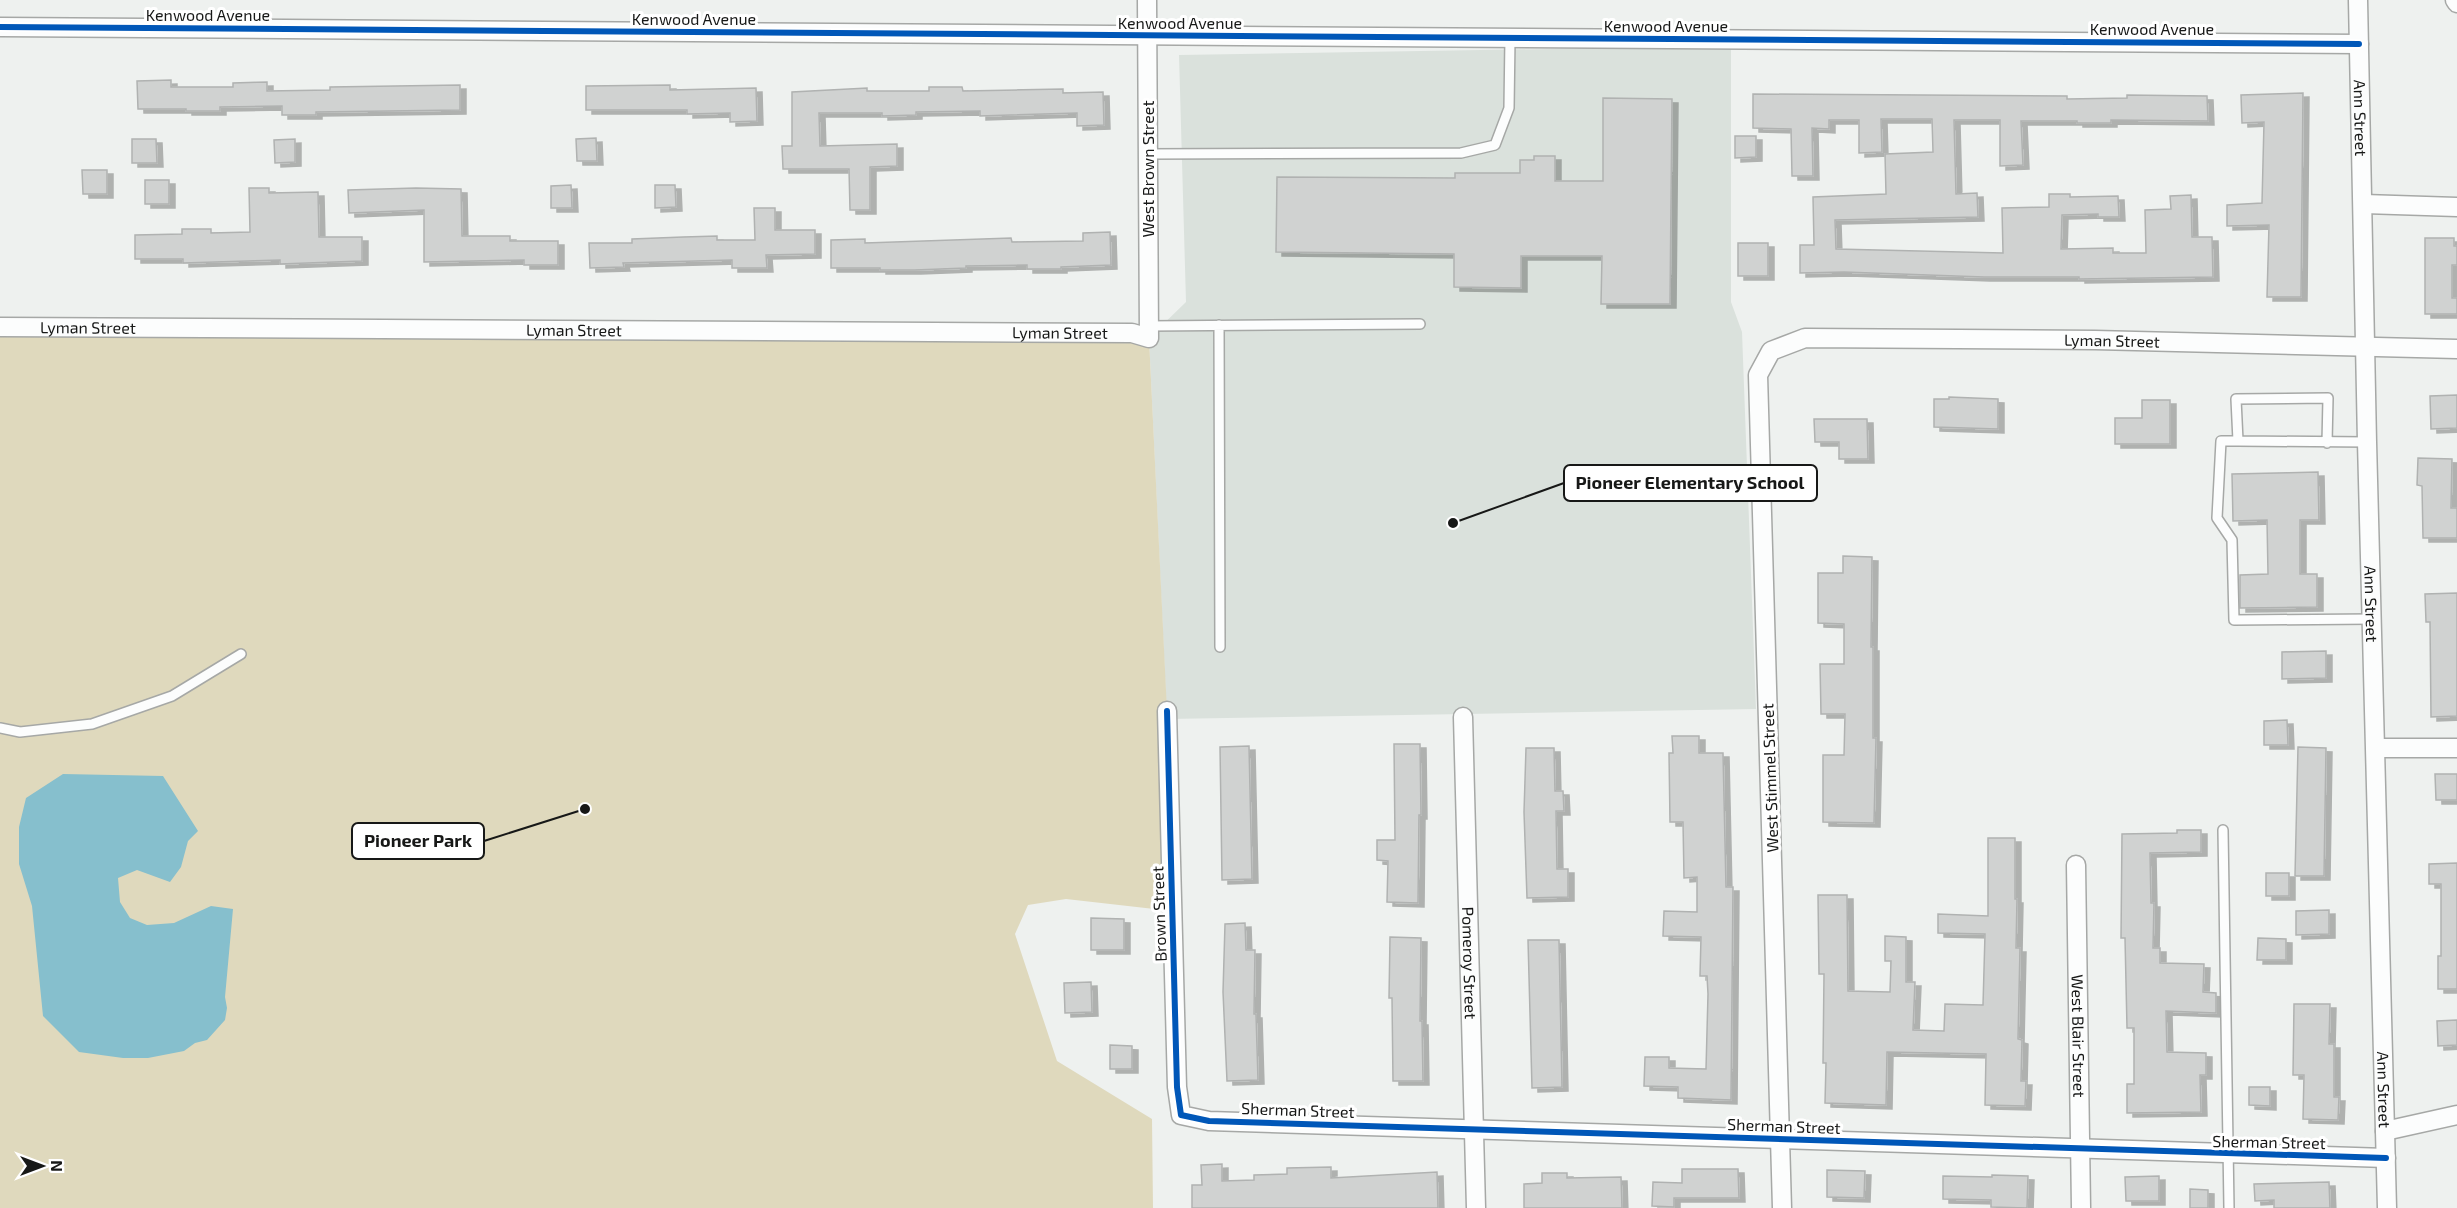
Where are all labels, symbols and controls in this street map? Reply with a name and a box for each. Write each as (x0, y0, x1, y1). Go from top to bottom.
street label: Kenwood Avenue (146, 5, 270, 24)
street label: Kenwood Avenue (632, 9, 756, 28)
street label: Kenwood Avenue (1118, 13, 1242, 32)
street label: Kenwood Avenue (1604, 16, 1728, 35)
street label: Kenwood Avenue (2090, 19, 2214, 38)
street label: Ann Street (2351, 79, 2371, 156)
street label: West Brown Street (1138, 101, 1157, 237)
street label: Lyman Street (40, 317, 136, 337)
street label: Lyman Street (526, 320, 622, 339)
street label: Lyman Street (1012, 322, 1108, 342)
street label: Lyman Street (2064, 330, 2160, 351)
callout: Pioneer Elementary School (1564, 465, 1817, 501)
text: Pioneer Elementary School (1575, 471, 1805, 493)
street label: Ann Street (2361, 565, 2382, 642)
street label: West Stimmel Street (1757, 703, 1782, 853)
callout: Pioneer Park (352, 823, 484, 859)
text: Pioneer Park (364, 829, 472, 851)
street label: Brown Street (1147, 866, 1170, 962)
street label: Pomeroy Street (1459, 906, 1481, 1019)
street label: West Blair Street (2069, 974, 2089, 1098)
street label: Ann Street (2374, 1051, 2395, 1128)
street label: Sherman Street (1241, 1098, 1355, 1121)
street label: Sherman Street (1727, 1114, 1841, 1137)
street label: Sherman Street (2212, 1131, 2326, 1152)
north arrow (12, 1136, 72, 1196)
text: N (48, 1160, 67, 1172)

